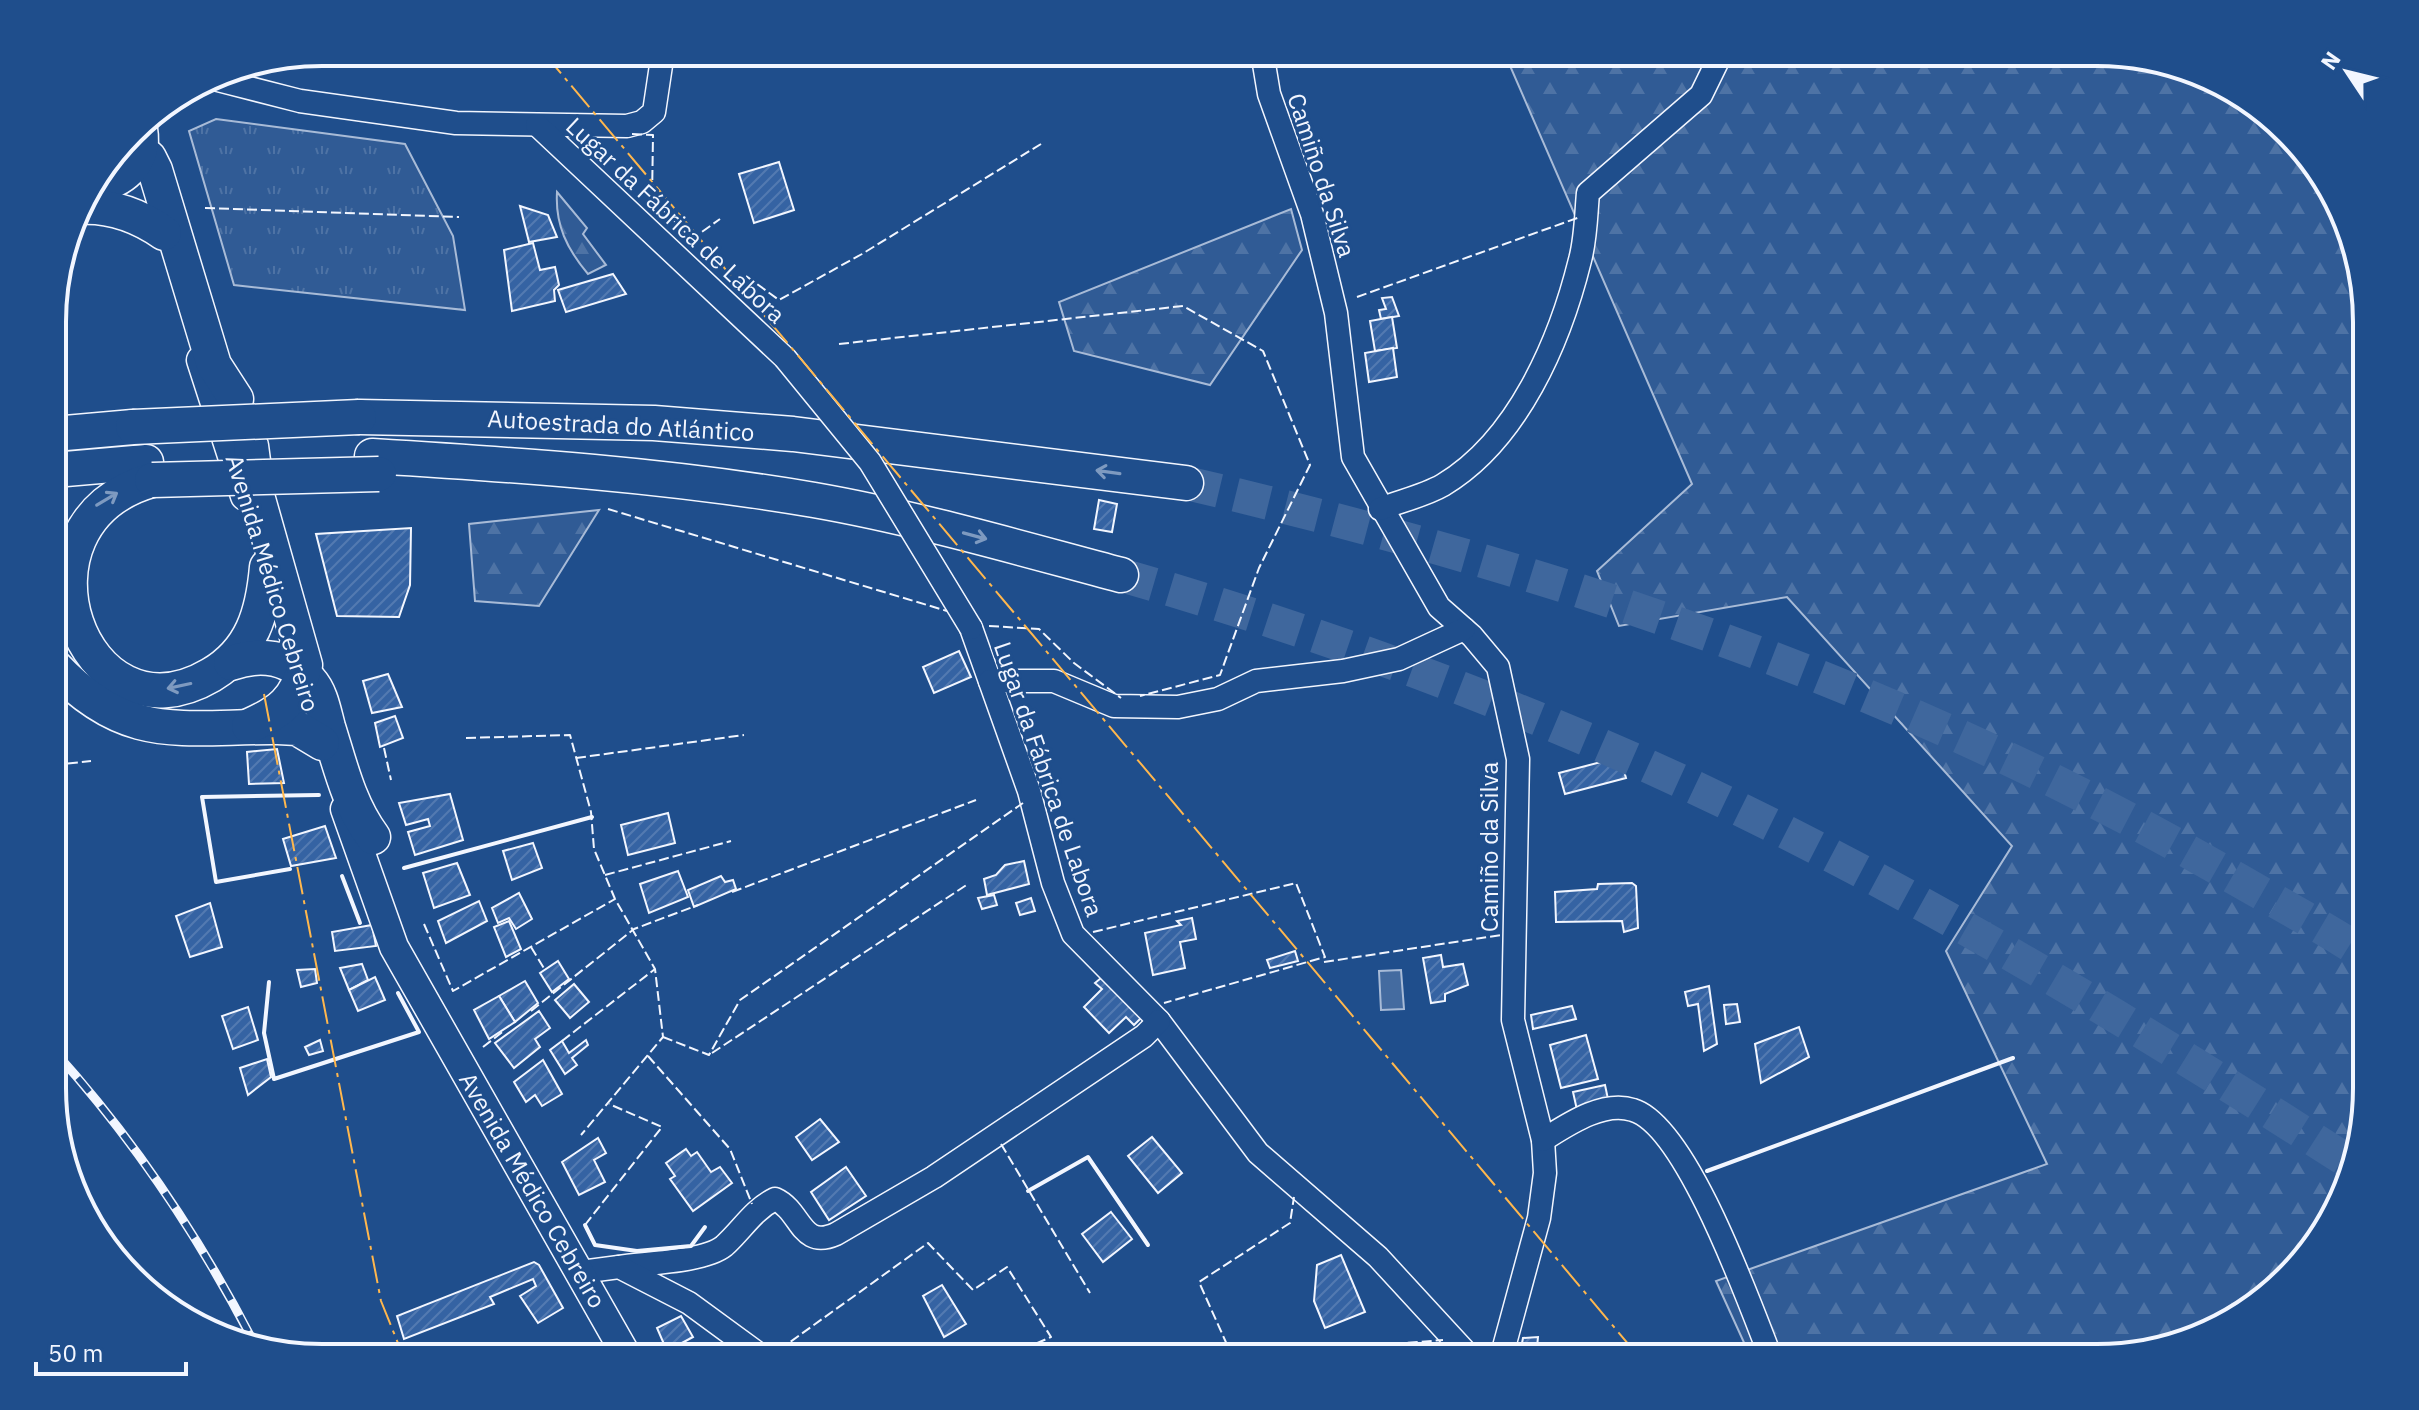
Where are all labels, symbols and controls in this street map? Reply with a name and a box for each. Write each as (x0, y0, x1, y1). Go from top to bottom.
north arrow (2307, 32, 2387, 112)
text: N (2314, 45, 2347, 75)
street label: Camiño da Silva (1280, 89, 1364, 261)
street label: Lugar da Fábrica de Labora (560, 110, 793, 330)
street label: Autoestrada do Atlántico (487, 402, 755, 448)
street label: Avenida Médico Cebreiro (219, 450, 327, 716)
one-way arrow (1095, 465, 1122, 480)
one-way arrow (95, 491, 118, 507)
one-way arrow (962, 529, 988, 544)
street label: Lugar da Fábrica de Labora (987, 637, 1111, 921)
one-way arrow (167, 679, 193, 694)
street label: Camiño da Silva (1473, 762, 1505, 932)
street label: Avenida Médico Cebreiro (452, 1066, 614, 1314)
scale bar (36, 1326, 186, 1376)
text: 50 m (48, 1337, 103, 1369)

